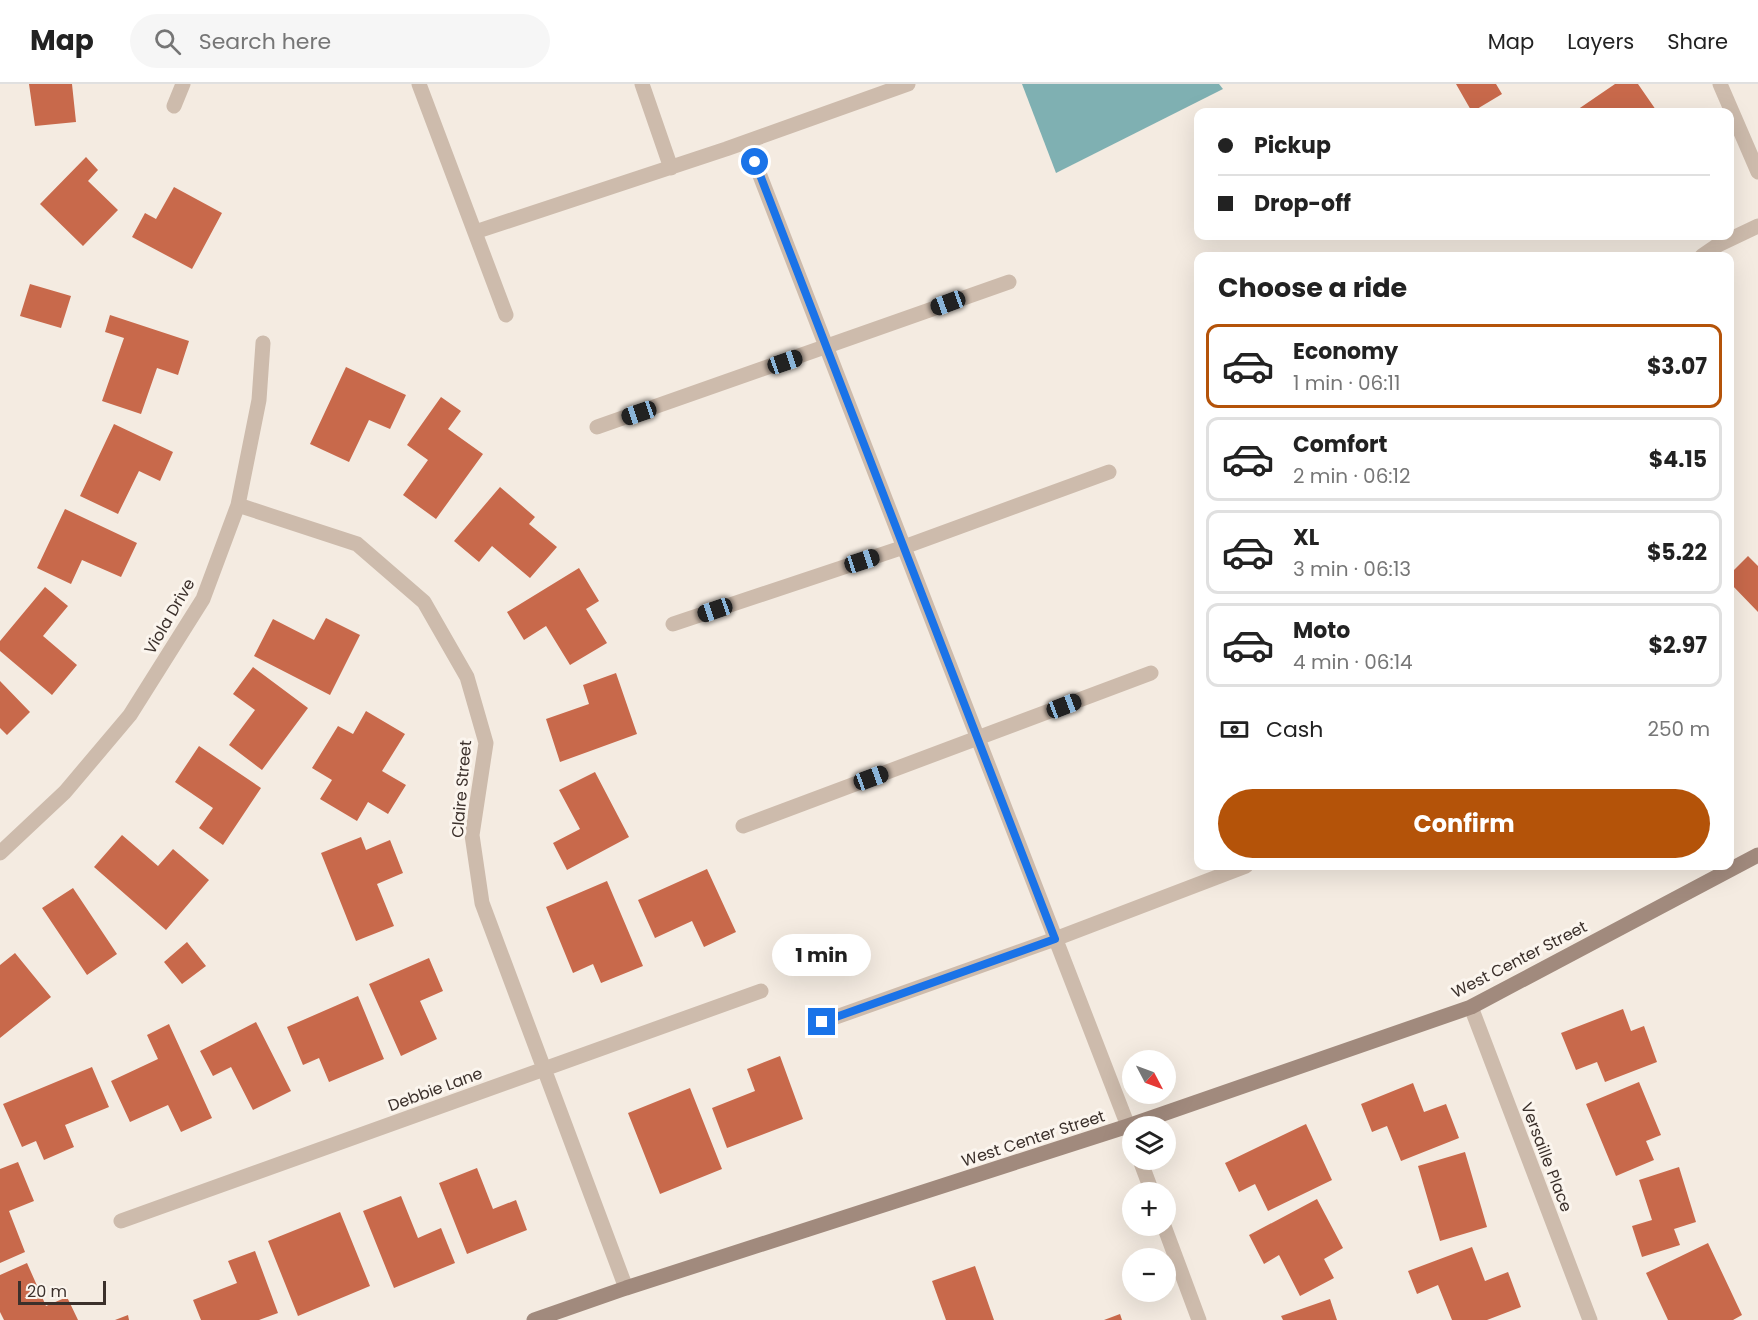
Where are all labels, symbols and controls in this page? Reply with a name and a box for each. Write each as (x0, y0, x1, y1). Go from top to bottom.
search box (130, 14, 550, 68)
text: Map (30, 21, 94, 60)
icon: search (151, 25, 184, 58)
text: Search here (199, 26, 331, 57)
text: Map (1488, 27, 1534, 56)
text: Layers (1567, 27, 1634, 56)
text: Share (1667, 27, 1728, 56)
text: Pickup (1254, 130, 1331, 161)
route start (741, 148, 768, 175)
text: Drop-off (1254, 188, 1351, 219)
text: Choose a ride (1218, 269, 1407, 306)
car (928, 288, 968, 318)
text: Economy (1293, 336, 1398, 367)
icon: car (1221, 339, 1275, 393)
car (765, 348, 805, 376)
text: $3.07 (1647, 351, 1707, 382)
text: 1 min · 06:11 (1293, 369, 1400, 397)
car (619, 399, 659, 427)
text: Comfort (1293, 429, 1387, 460)
icon: car (1221, 432, 1275, 486)
text: $4.15 (1649, 444, 1707, 475)
text: 2 min · 06:12 (1293, 462, 1411, 490)
text: XL (1293, 522, 1319, 553)
icon: car (1221, 525, 1275, 579)
text: $5.22 (1647, 537, 1707, 568)
car (842, 547, 882, 575)
text: 3 min · 06:13 (1293, 555, 1411, 583)
street label: Viola Drive (138, 574, 200, 658)
car (695, 596, 735, 624)
text: Moto (1293, 615, 1350, 646)
icon: car (1221, 618, 1275, 672)
text: $2.97 (1648, 630, 1707, 661)
text: 4 min · 06:14 (1293, 648, 1413, 676)
car (1044, 691, 1084, 721)
icon: cash (1218, 713, 1251, 746)
text: Cash (1266, 714, 1323, 745)
text: 250 m (1647, 715, 1710, 743)
street label: Claire Street (446, 739, 477, 839)
car (851, 763, 891, 793)
button: Confirm (1218, 789, 1710, 858)
street label: West Center Street (1447, 915, 1591, 1004)
callout: 1 min (772, 935, 872, 977)
text: 1 min (795, 941, 848, 969)
route end (808, 1008, 835, 1035)
north arrow (1122, 1050, 1176, 1104)
map controls (1122, 1050, 1176, 1302)
street label: Debbie Lane (385, 1062, 486, 1117)
street label: Versaille Place (1515, 1099, 1578, 1215)
street label: West Center Street (959, 1104, 1108, 1172)
button: layers (1122, 1116, 1176, 1170)
button: + (1122, 1182, 1176, 1236)
button: − (1122, 1248, 1176, 1302)
scale bar (18, 1278, 106, 1306)
text: 20 m (27, 1280, 67, 1303)

